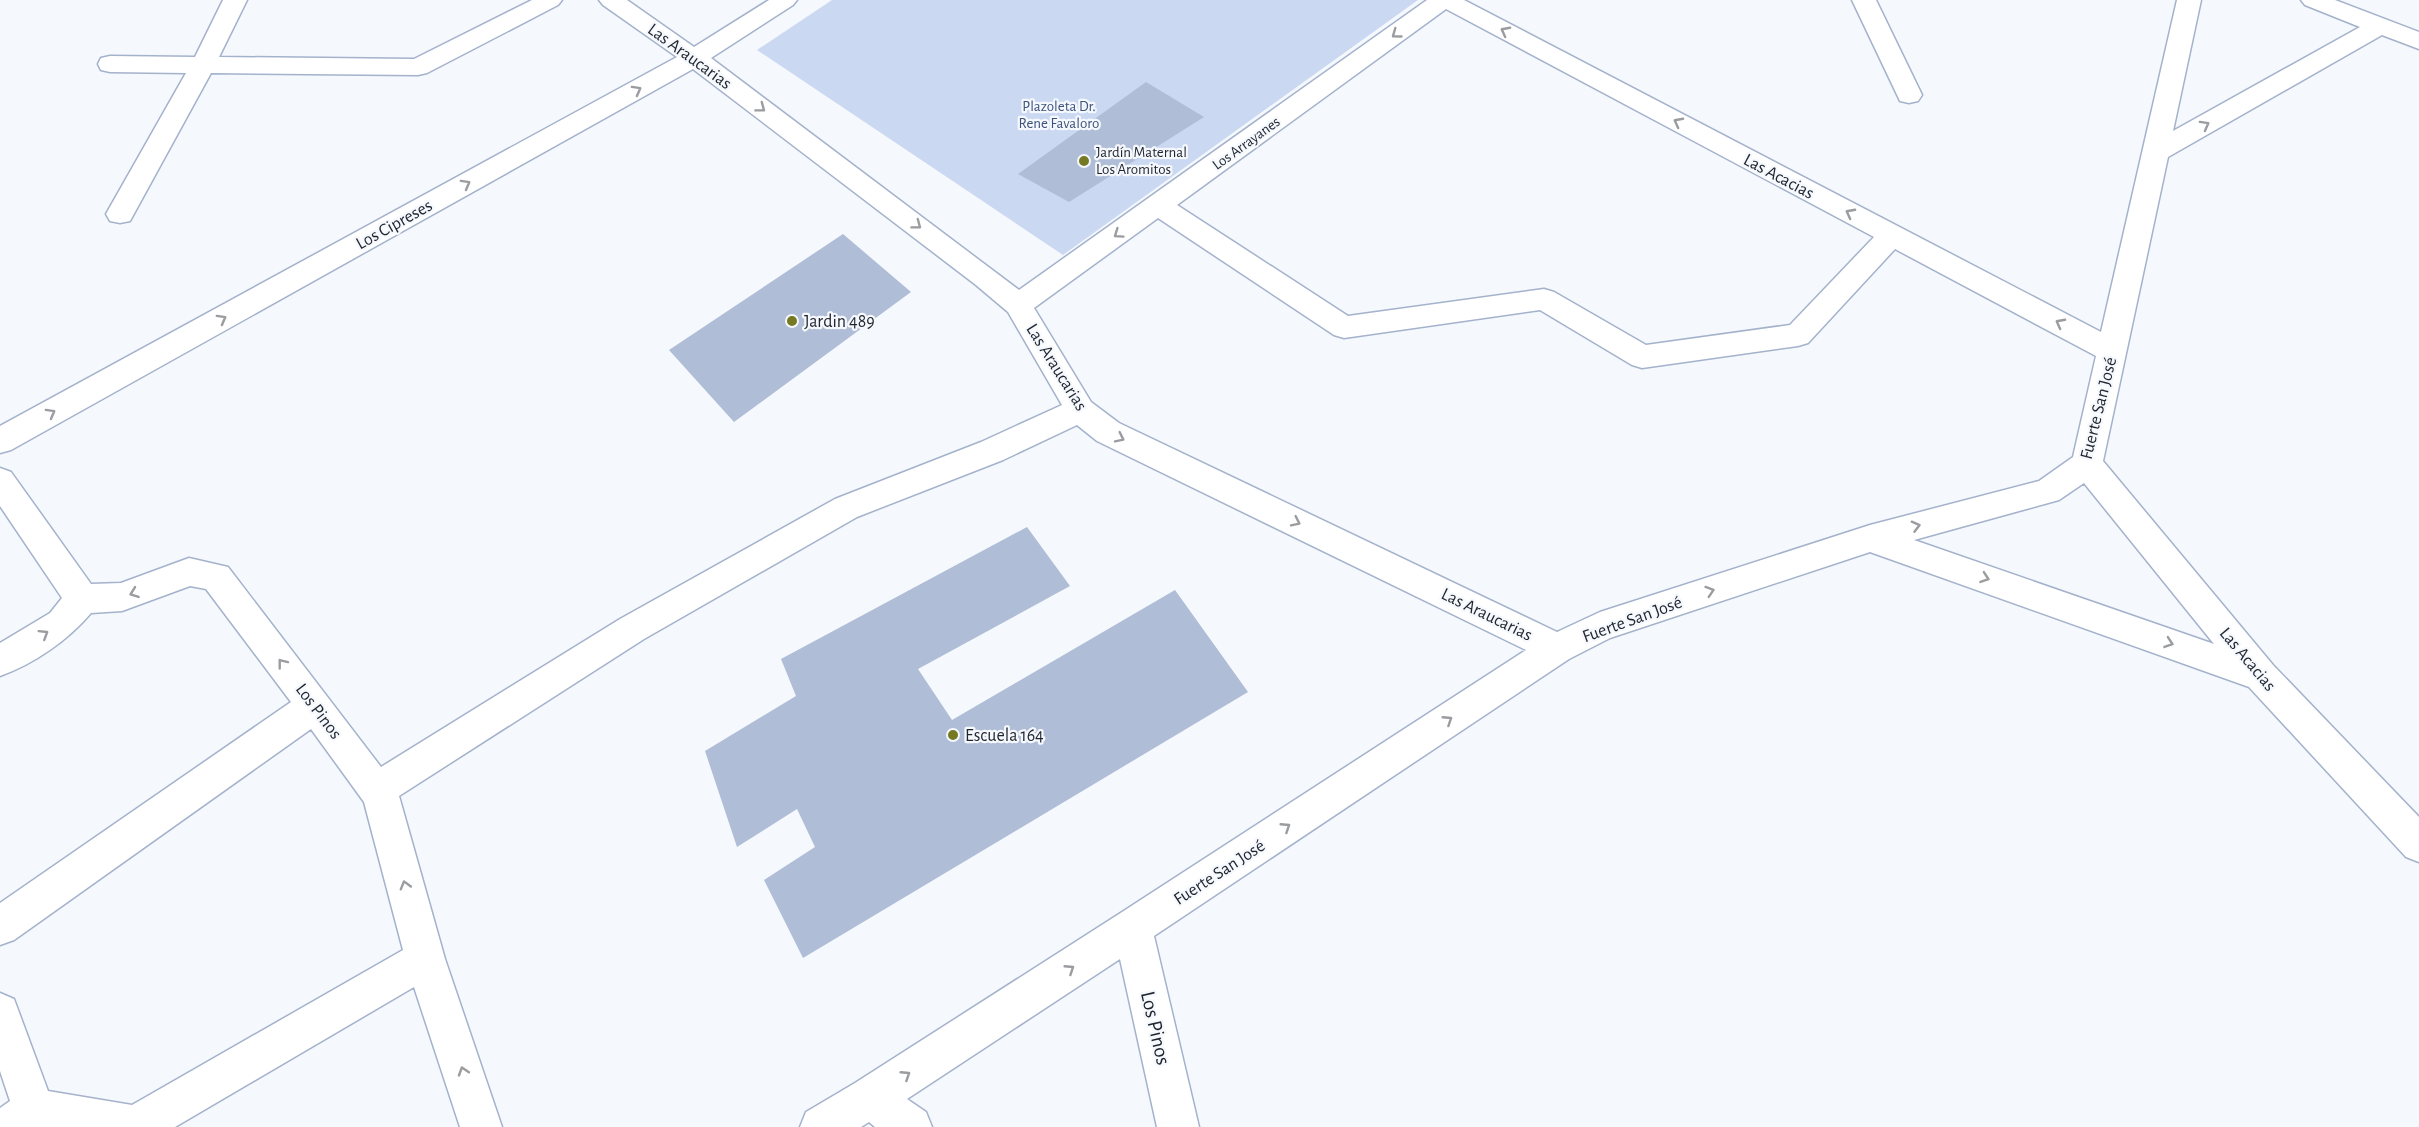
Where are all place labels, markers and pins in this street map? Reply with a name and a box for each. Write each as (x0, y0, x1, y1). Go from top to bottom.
place label: Jardín Maternal Los Aromitos (1096, 145, 1187, 177)
marker: Jardín Maternal Los Aromitos (1077, 154, 1091, 168)
place label: Jardin 489 (804, 313, 875, 331)
marker: Jardin 489 (785, 314, 799, 328)
place label: Escuela 164 (965, 727, 1044, 745)
marker: Escuela 164 (946, 728, 960, 742)

